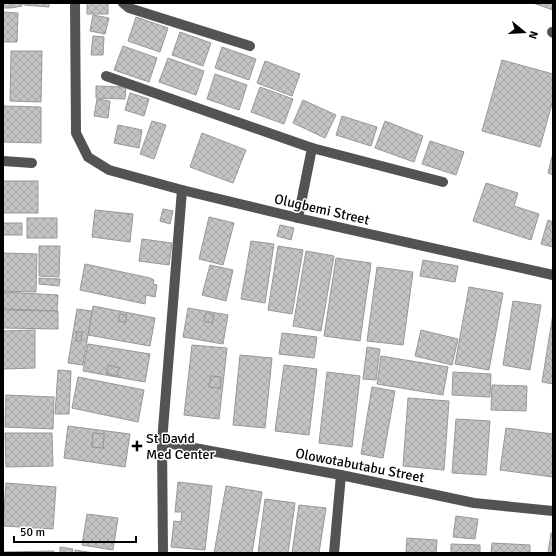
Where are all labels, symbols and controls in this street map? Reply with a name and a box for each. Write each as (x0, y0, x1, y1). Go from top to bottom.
north arrow (504, 12, 544, 52)
text: N (526, 29, 540, 41)
street label: Olugbemi Street (273, 190, 371, 229)
place label: St David Med Center (146, 430, 216, 463)
marker: St David Med Center (131, 440, 143, 452)
street label: Olowotabutabu Street (294, 445, 426, 486)
scale bar (14, 518, 136, 544)
text: 50 m (20, 525, 45, 540)

